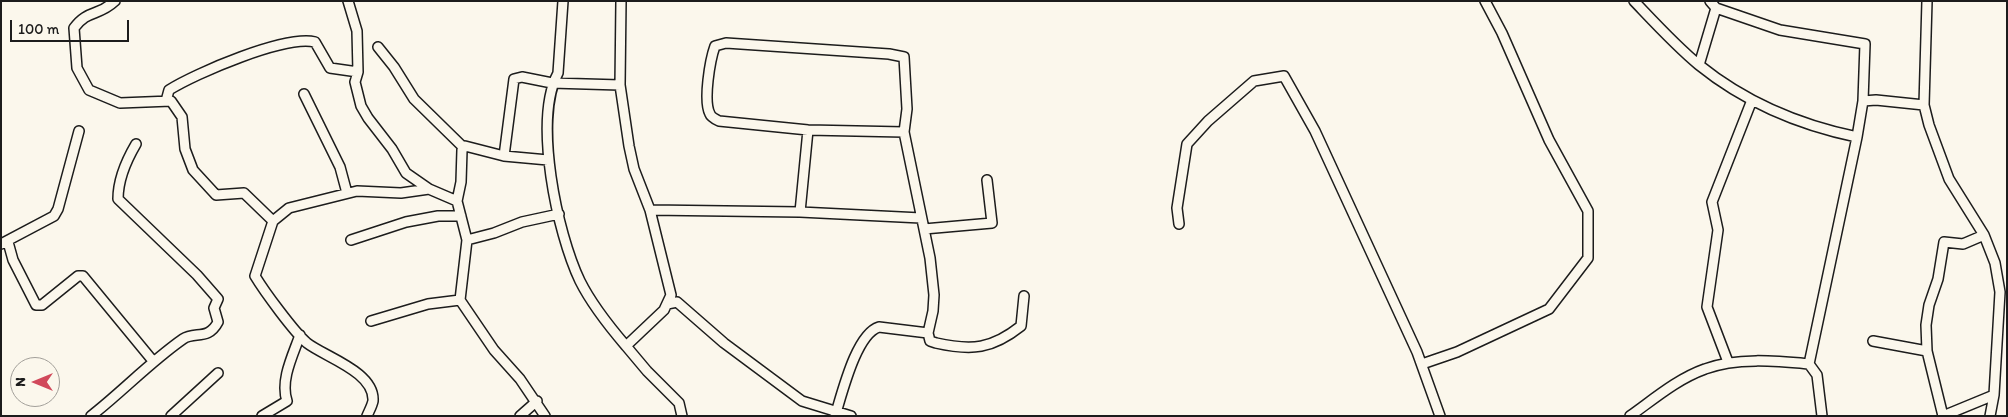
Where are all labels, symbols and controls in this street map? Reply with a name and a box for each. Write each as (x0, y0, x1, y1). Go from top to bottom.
scale bar (12, 10, 131, 42)
text: 100 m (18, 20, 59, 38)
north arrow (10, 357, 60, 407)
text: N (12, 377, 29, 387)

